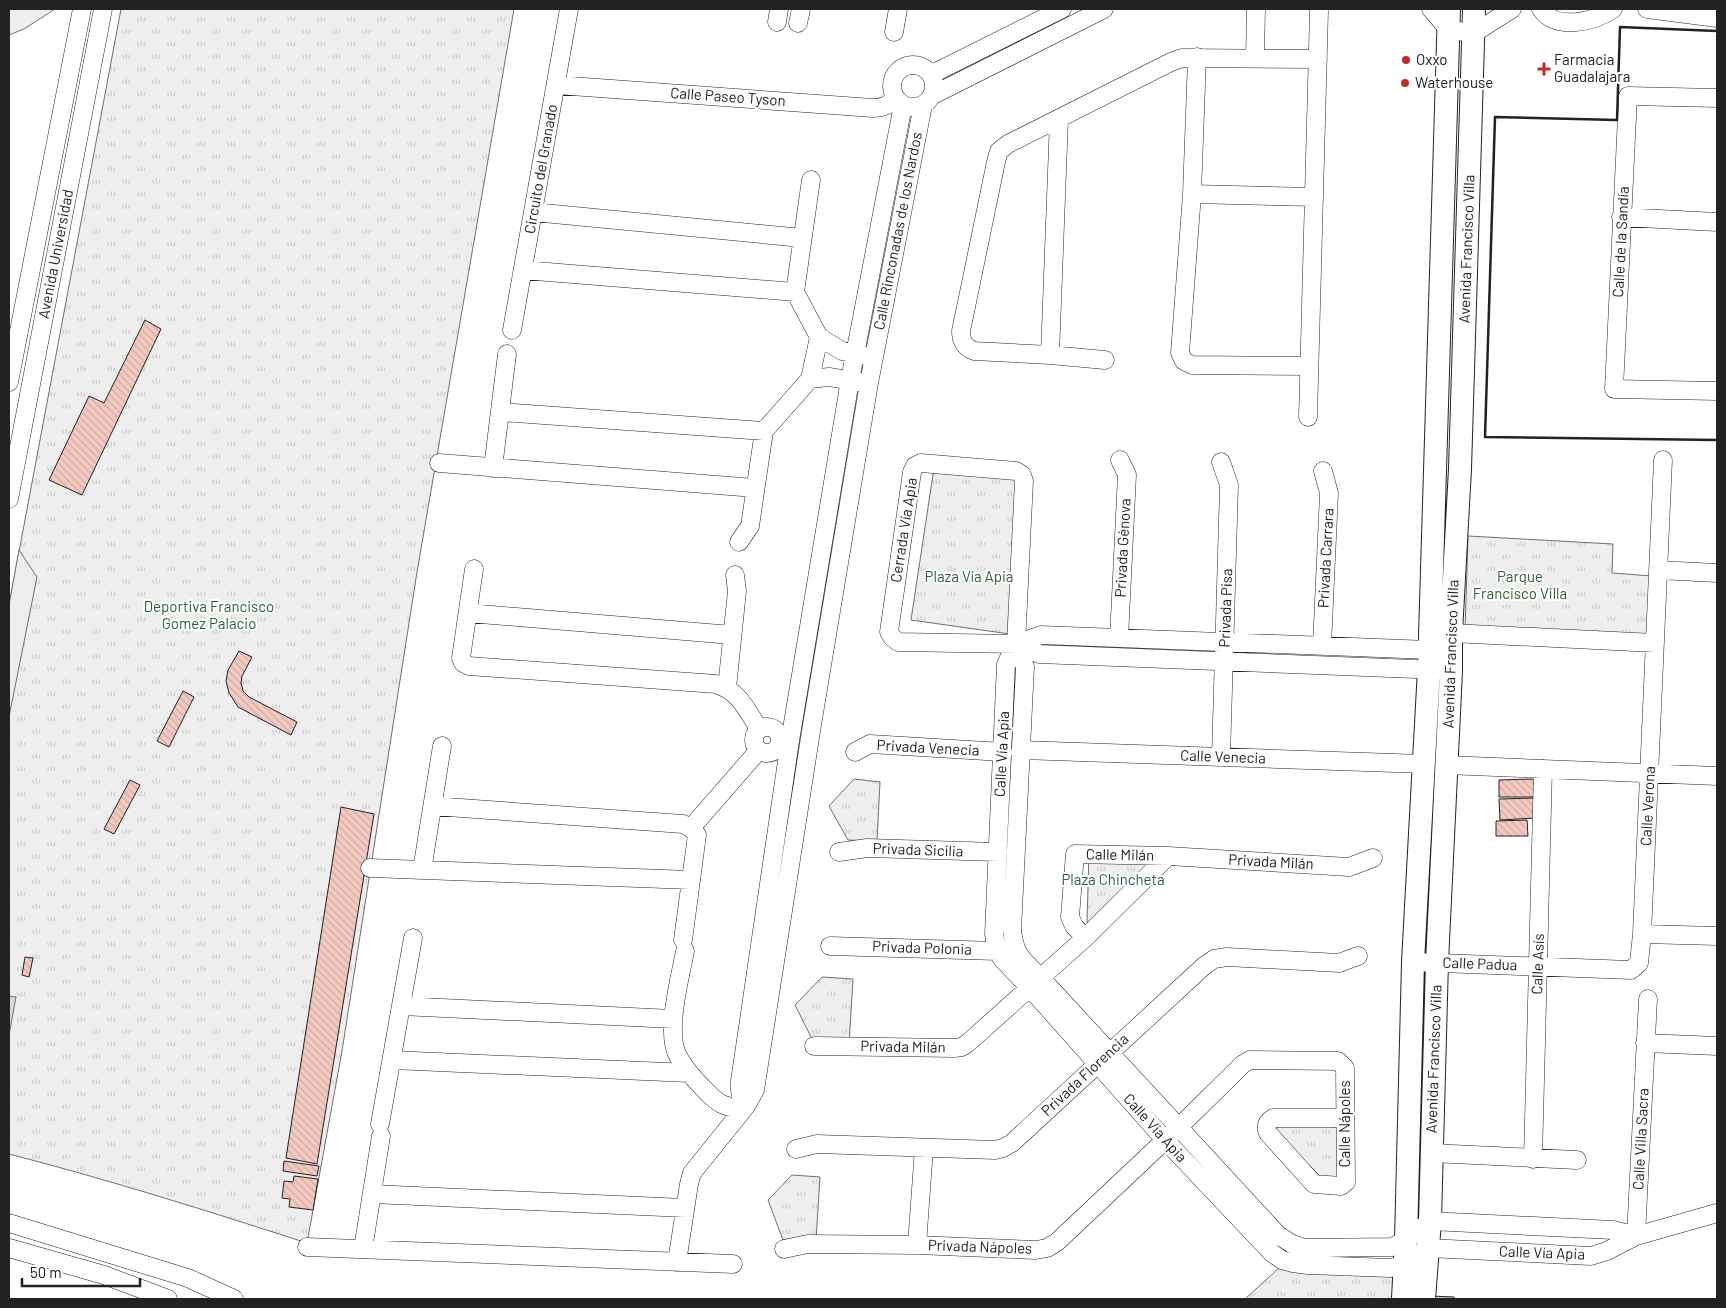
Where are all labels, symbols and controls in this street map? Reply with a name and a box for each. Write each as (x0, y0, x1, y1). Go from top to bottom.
place label: Oxxo (1416, 50, 1448, 68)
place label: Farmacia Guadalajara (1554, 50, 1630, 85)
marker: Oxxo (1400, 54, 1412, 66)
marker: Farmacia Guadalajara (1538, 63, 1550, 75)
place label: Waterhouse (1415, 73, 1493, 91)
marker: Waterhouse (1399, 77, 1411, 89)
street label: Calle Paseo Tyson (670, 83, 786, 109)
street label: Circuito del Granado (520, 103, 560, 235)
street label: Calle Rinconadas de los Nardos (869, 130, 925, 331)
street label: Avenida Francisco Villa (1454, 174, 1478, 324)
street label: Calle de la Sandía (1608, 186, 1632, 298)
street label: Avenida Universidad (34, 188, 76, 320)
street label: Cerrada Vía Apia (886, 476, 920, 584)
street label: Privada Génova (1110, 498, 1134, 598)
street label: Privada Carrara (1313, 508, 1337, 608)
park label: Plaza Vía Apia (925, 567, 1013, 585)
park label: Parque Francisco Villa (1473, 567, 1567, 602)
street label: Privada Pisa (1215, 568, 1235, 648)
street label: Avenida Francisco Villa (1438, 579, 1462, 729)
park label: Deportiva Francisco Gomez Palacio (144, 597, 274, 632)
street label: Calle Vía Apia (990, 710, 1012, 797)
street label: Privada Venecia (876, 735, 980, 759)
street label: Calle Venecia (1180, 746, 1266, 766)
street label: Calle Verona (1636, 766, 1658, 846)
street label: Privada Sicilia (872, 838, 964, 860)
street label: Calle Milán (1086, 844, 1154, 864)
street label: Privada Milán (1228, 850, 1314, 872)
park label: Plaza Chincheta (1061, 870, 1165, 888)
street label: Calle Asís (1527, 933, 1547, 995)
street label: Privada Polonia (872, 936, 972, 958)
street label: Calle Padua (1442, 953, 1518, 973)
street label: Avenida Francisco Villa (1421, 984, 1445, 1134)
street label: Privada Florencia (1037, 1029, 1132, 1119)
street label: Privada Milán (860, 1036, 946, 1056)
street label: Calle Nápoles (1335, 1080, 1353, 1168)
street label: Calle Villa Sacra (1628, 1088, 1652, 1190)
street label: Calle Vía Apia (1120, 1089, 1191, 1165)
street label: Privada Nápoles (928, 1235, 1032, 1257)
street label: Calle Vía Apia (1499, 1242, 1585, 1262)
scale bar (22, 1256, 140, 1288)
text: 50 m (30, 1263, 62, 1281)

